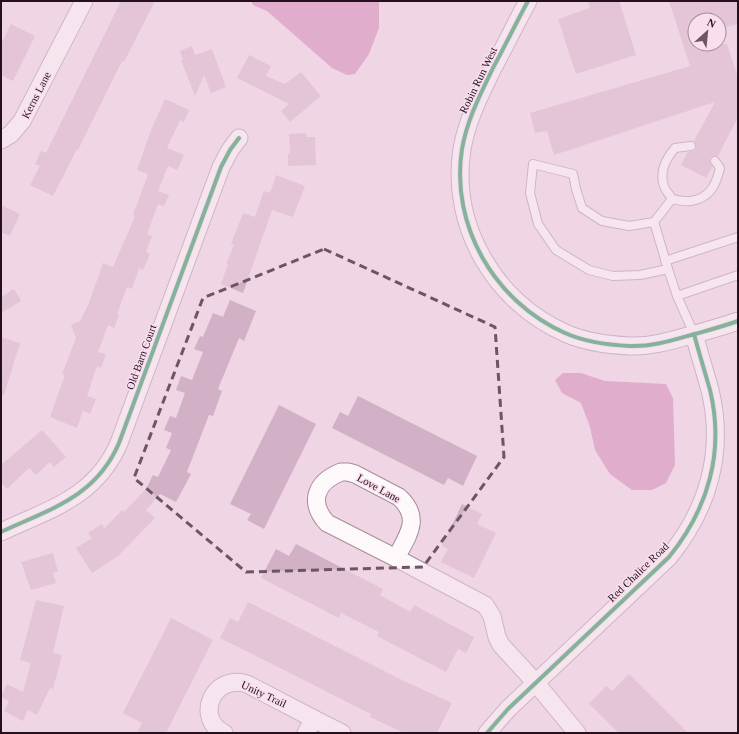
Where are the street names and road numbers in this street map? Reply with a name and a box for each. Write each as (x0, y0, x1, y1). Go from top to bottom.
street label: Robin Run West (457, 45, 499, 115)
street label: Kerns Lane (19, 69, 53, 120)
street label: Old Barn Court (124, 323, 158, 391)
street label: Love Lane (355, 471, 403, 505)
street label: Red Chalice Road (605, 540, 671, 604)
street label: Unity Trail (239, 678, 289, 710)

